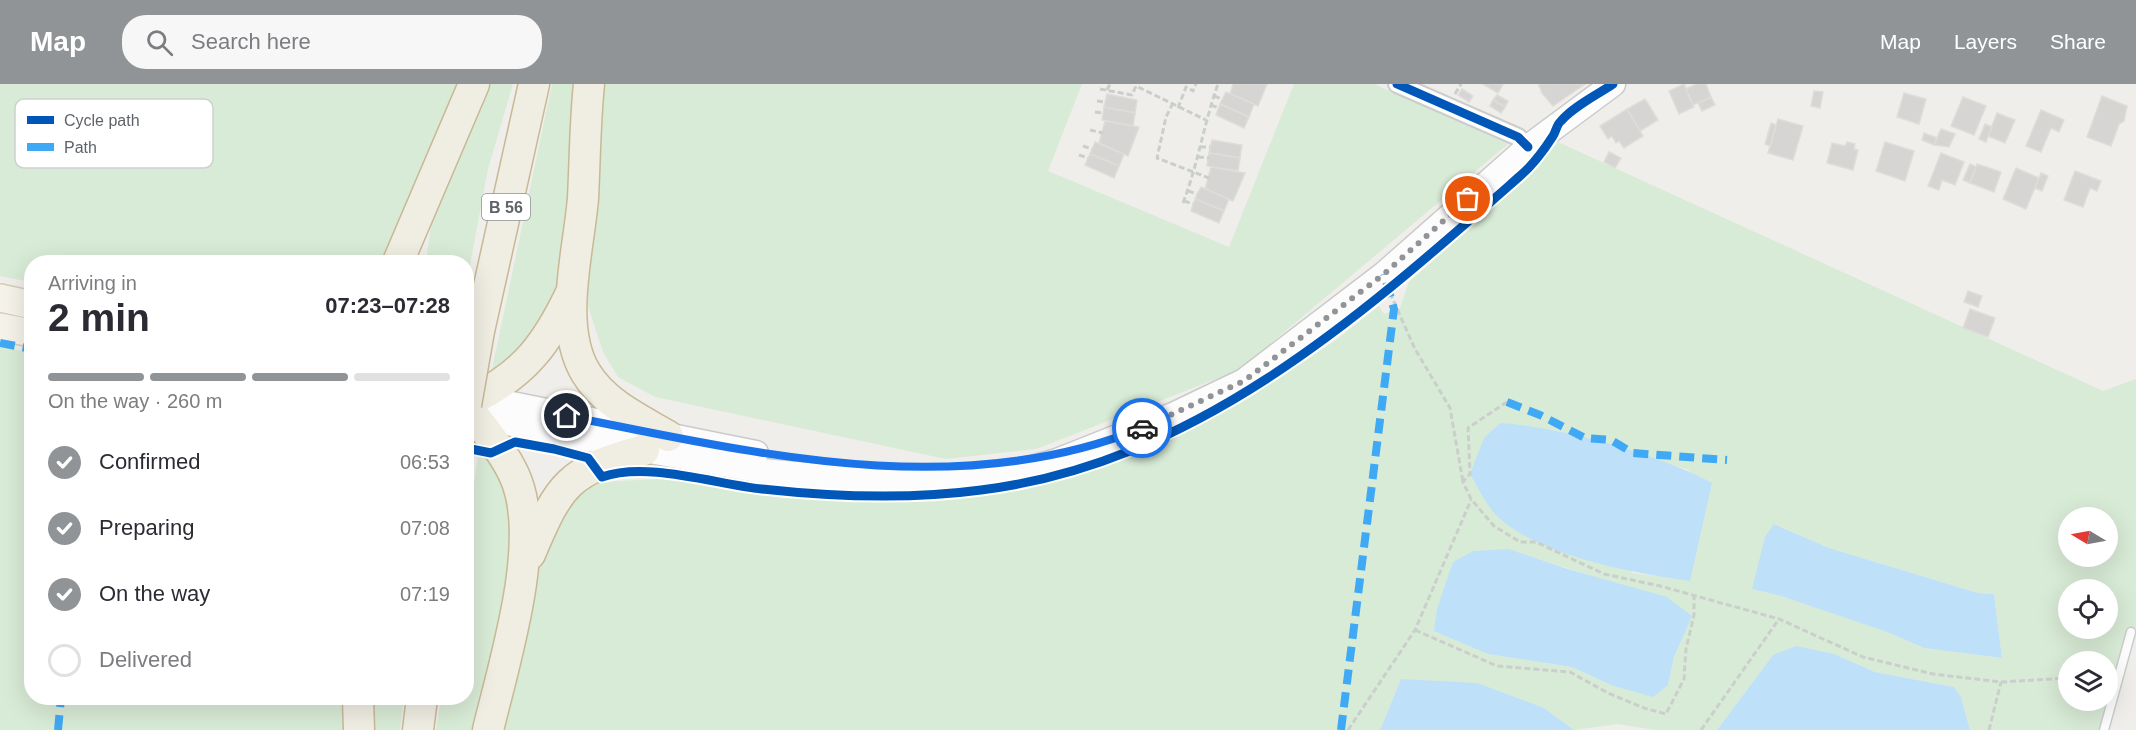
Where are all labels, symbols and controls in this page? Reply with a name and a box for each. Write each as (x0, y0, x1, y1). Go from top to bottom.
search box (122, 15, 542, 69)
text: Map (30, 26, 86, 57)
icon: search (143, 26, 176, 59)
text: Search here (191, 29, 311, 54)
text: Map (1880, 30, 1921, 53)
text: Layers (1954, 30, 2017, 53)
text: Share (2050, 30, 2106, 53)
legend (15, 99, 213, 168)
text: Cycle path (64, 112, 140, 129)
text: Path (64, 139, 97, 156)
pin (1442, 173, 1493, 224)
icon: bag (1451, 182, 1484, 215)
road number: B 56 (482, 194, 530, 220)
text: Arriving in (48, 272, 137, 294)
text: 07:23–07:28 (325, 293, 450, 318)
text: 2 min (48, 296, 150, 339)
text: On the way · 260 m (48, 390, 223, 412)
pin (541, 390, 592, 441)
courier (1112, 398, 1172, 458)
icon: home (550, 399, 583, 432)
icon: car (1126, 412, 1159, 445)
icon: check (48, 446, 81, 479)
text: Confirmed (99, 449, 200, 474)
text: 06:53 (400, 451, 450, 473)
north arrow (2058, 507, 2118, 567)
map controls (2058, 507, 2118, 711)
icon: check (48, 512, 81, 545)
text: Preparing (99, 515, 194, 540)
text: 07:08 (400, 517, 450, 539)
icon: check (48, 578, 81, 611)
button: locate (2058, 579, 2118, 639)
text: On the way (99, 581, 210, 606)
text: 07:19 (400, 583, 450, 605)
text: Delivered (99, 647, 192, 672)
button: layers (2058, 651, 2118, 711)

